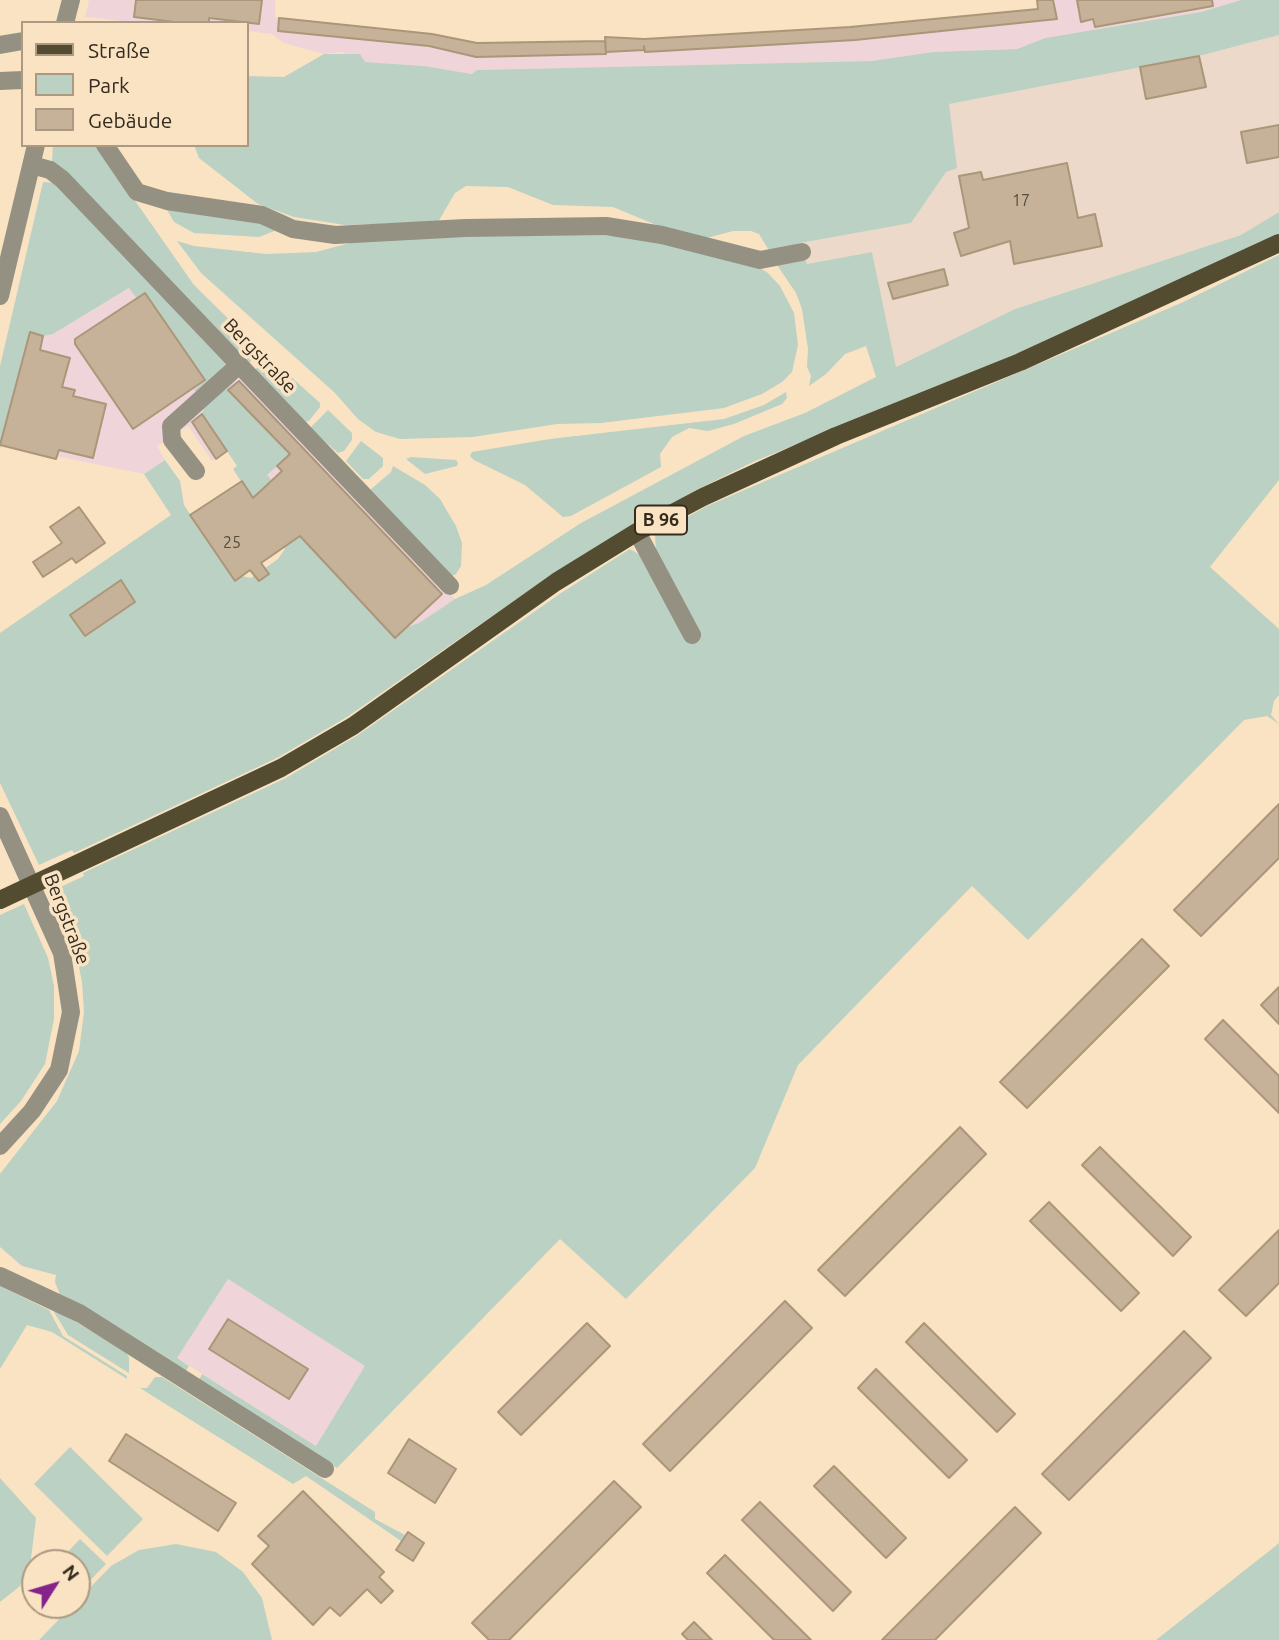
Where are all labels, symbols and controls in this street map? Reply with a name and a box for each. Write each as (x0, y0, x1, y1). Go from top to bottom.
legend (21, 21, 248, 147)
text: Straße (88, 38, 150, 62)
text: Park (88, 73, 130, 97)
text: Gebäude (88, 108, 172, 132)
house number: 17 (1012, 191, 1030, 211)
street label: Bergstraße (219, 314, 301, 398)
road number: B 96 (635, 506, 687, 534)
house number: 25 (223, 533, 241, 553)
street label: Bergstraße (39, 870, 95, 968)
north arrow (21, 1549, 91, 1619)
text: N (58, 1560, 84, 1585)

